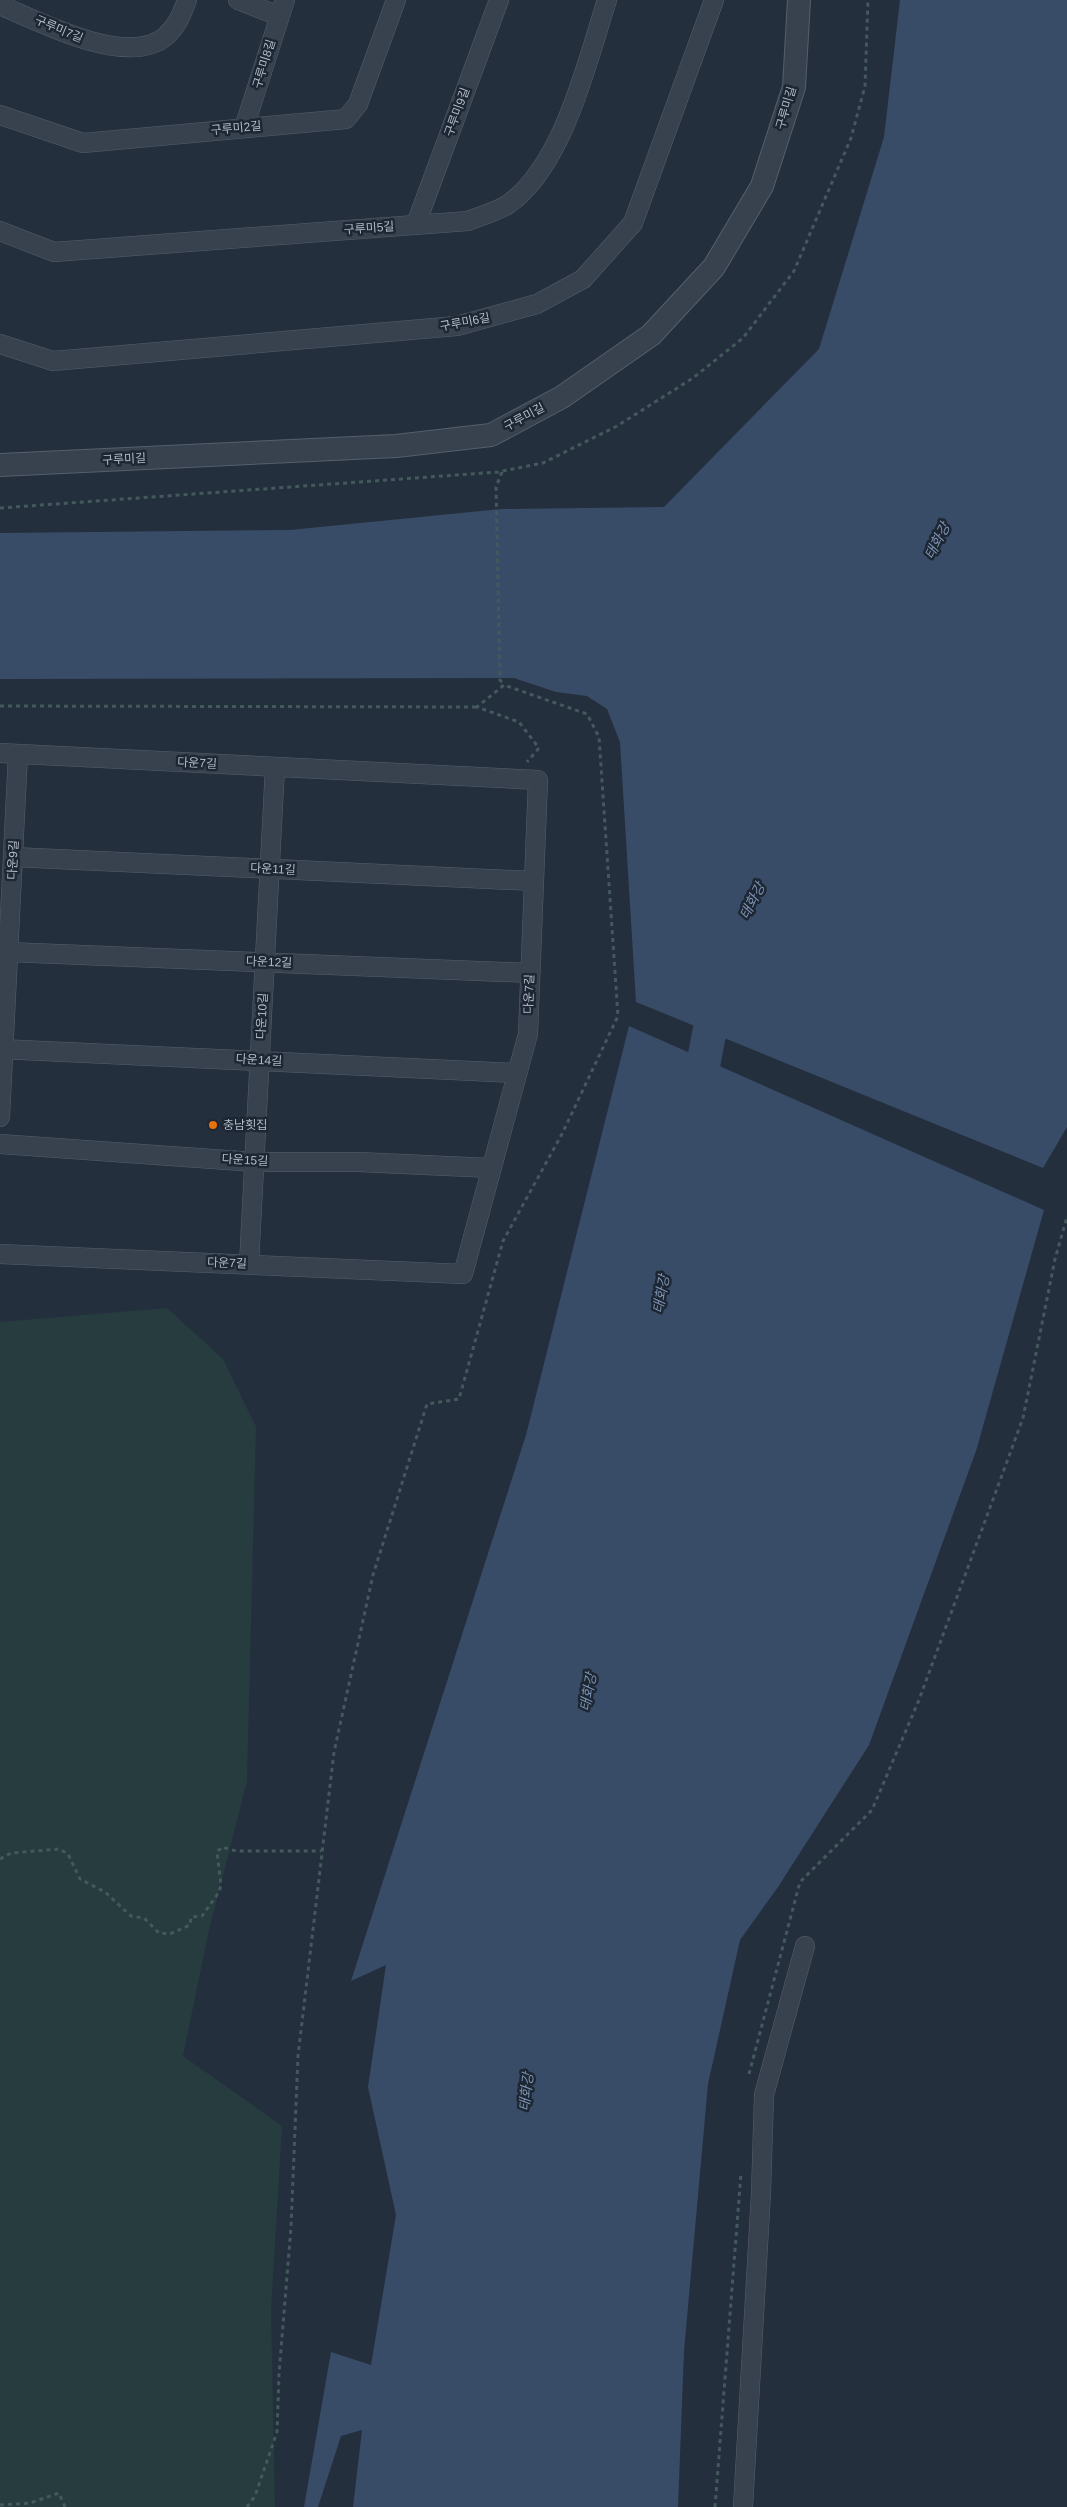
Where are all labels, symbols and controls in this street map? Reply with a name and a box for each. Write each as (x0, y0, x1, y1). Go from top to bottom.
street label: 구루미7길 (33, 13, 85, 45)
street label: 구루미8길 (250, 38, 278, 90)
street label: 구루미길 (773, 85, 799, 131)
street label: 구루미9길 (442, 86, 472, 138)
street label: 구루미2길 (210, 119, 262, 137)
street label: 구루미5길 (343, 219, 395, 237)
street label: 구루미6길 (439, 310, 491, 334)
street label: 구루미길 (501, 400, 547, 434)
street label: 구루미길 (102, 451, 146, 467)
water label: 태화강 (921, 518, 954, 562)
street label: 다운7길 (177, 755, 217, 771)
street label: 다운9길 (5, 840, 21, 880)
street label: 다운11길 (250, 861, 296, 877)
water label: 태화강 (736, 878, 769, 922)
street label: 다운12길 (246, 954, 292, 970)
street label: 다운7길 (521, 974, 537, 1014)
street label: 다운10길 (254, 992, 270, 1040)
street label: 다운14길 (235, 1052, 283, 1068)
place label: 충남횟집 (223, 1118, 267, 1132)
marker: 충남횟집 (207, 1119, 219, 1131)
street label: 다운15길 (221, 1152, 269, 1168)
street label: 다운7길 (207, 1255, 247, 1271)
water label: 태화강 (650, 1271, 673, 1314)
water label: 태화강 (577, 1669, 600, 1712)
water label: 태화강 (516, 2070, 536, 2112)

